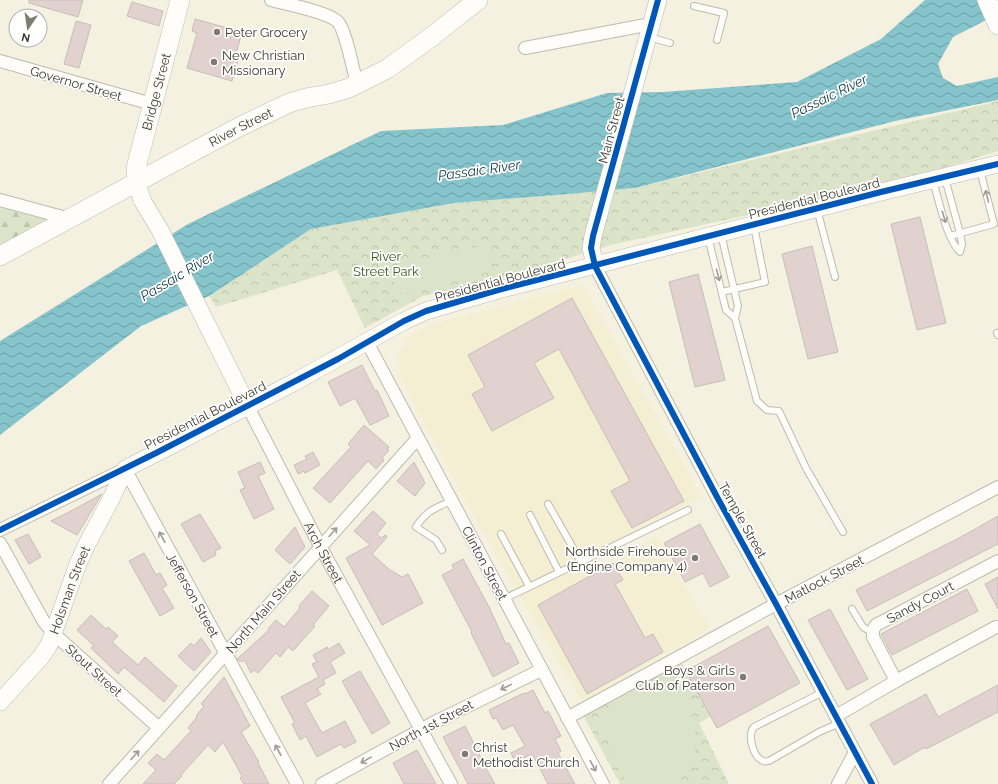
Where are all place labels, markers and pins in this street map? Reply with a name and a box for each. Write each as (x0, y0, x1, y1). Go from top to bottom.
place label: Peter Grocery (225, 25, 308, 40)
marker: Peter Grocery (212, 27, 222, 37)
place label: New Christian Missionary (222, 48, 305, 78)
marker: New Christian Missionary (209, 57, 219, 67)
place label: Northside Firehouse (Engine Company 4) (565, 544, 687, 574)
marker: Northside Firehouse (Engine Company 4) (690, 553, 700, 563)
place label: Boys & Girls Club of Paterson (635, 663, 735, 693)
marker: Boys & Girls Club of Paterson (738, 672, 748, 682)
place label: Christ Methodist Church (473, 740, 580, 770)
marker: Christ Methodist Church (460, 749, 470, 759)

